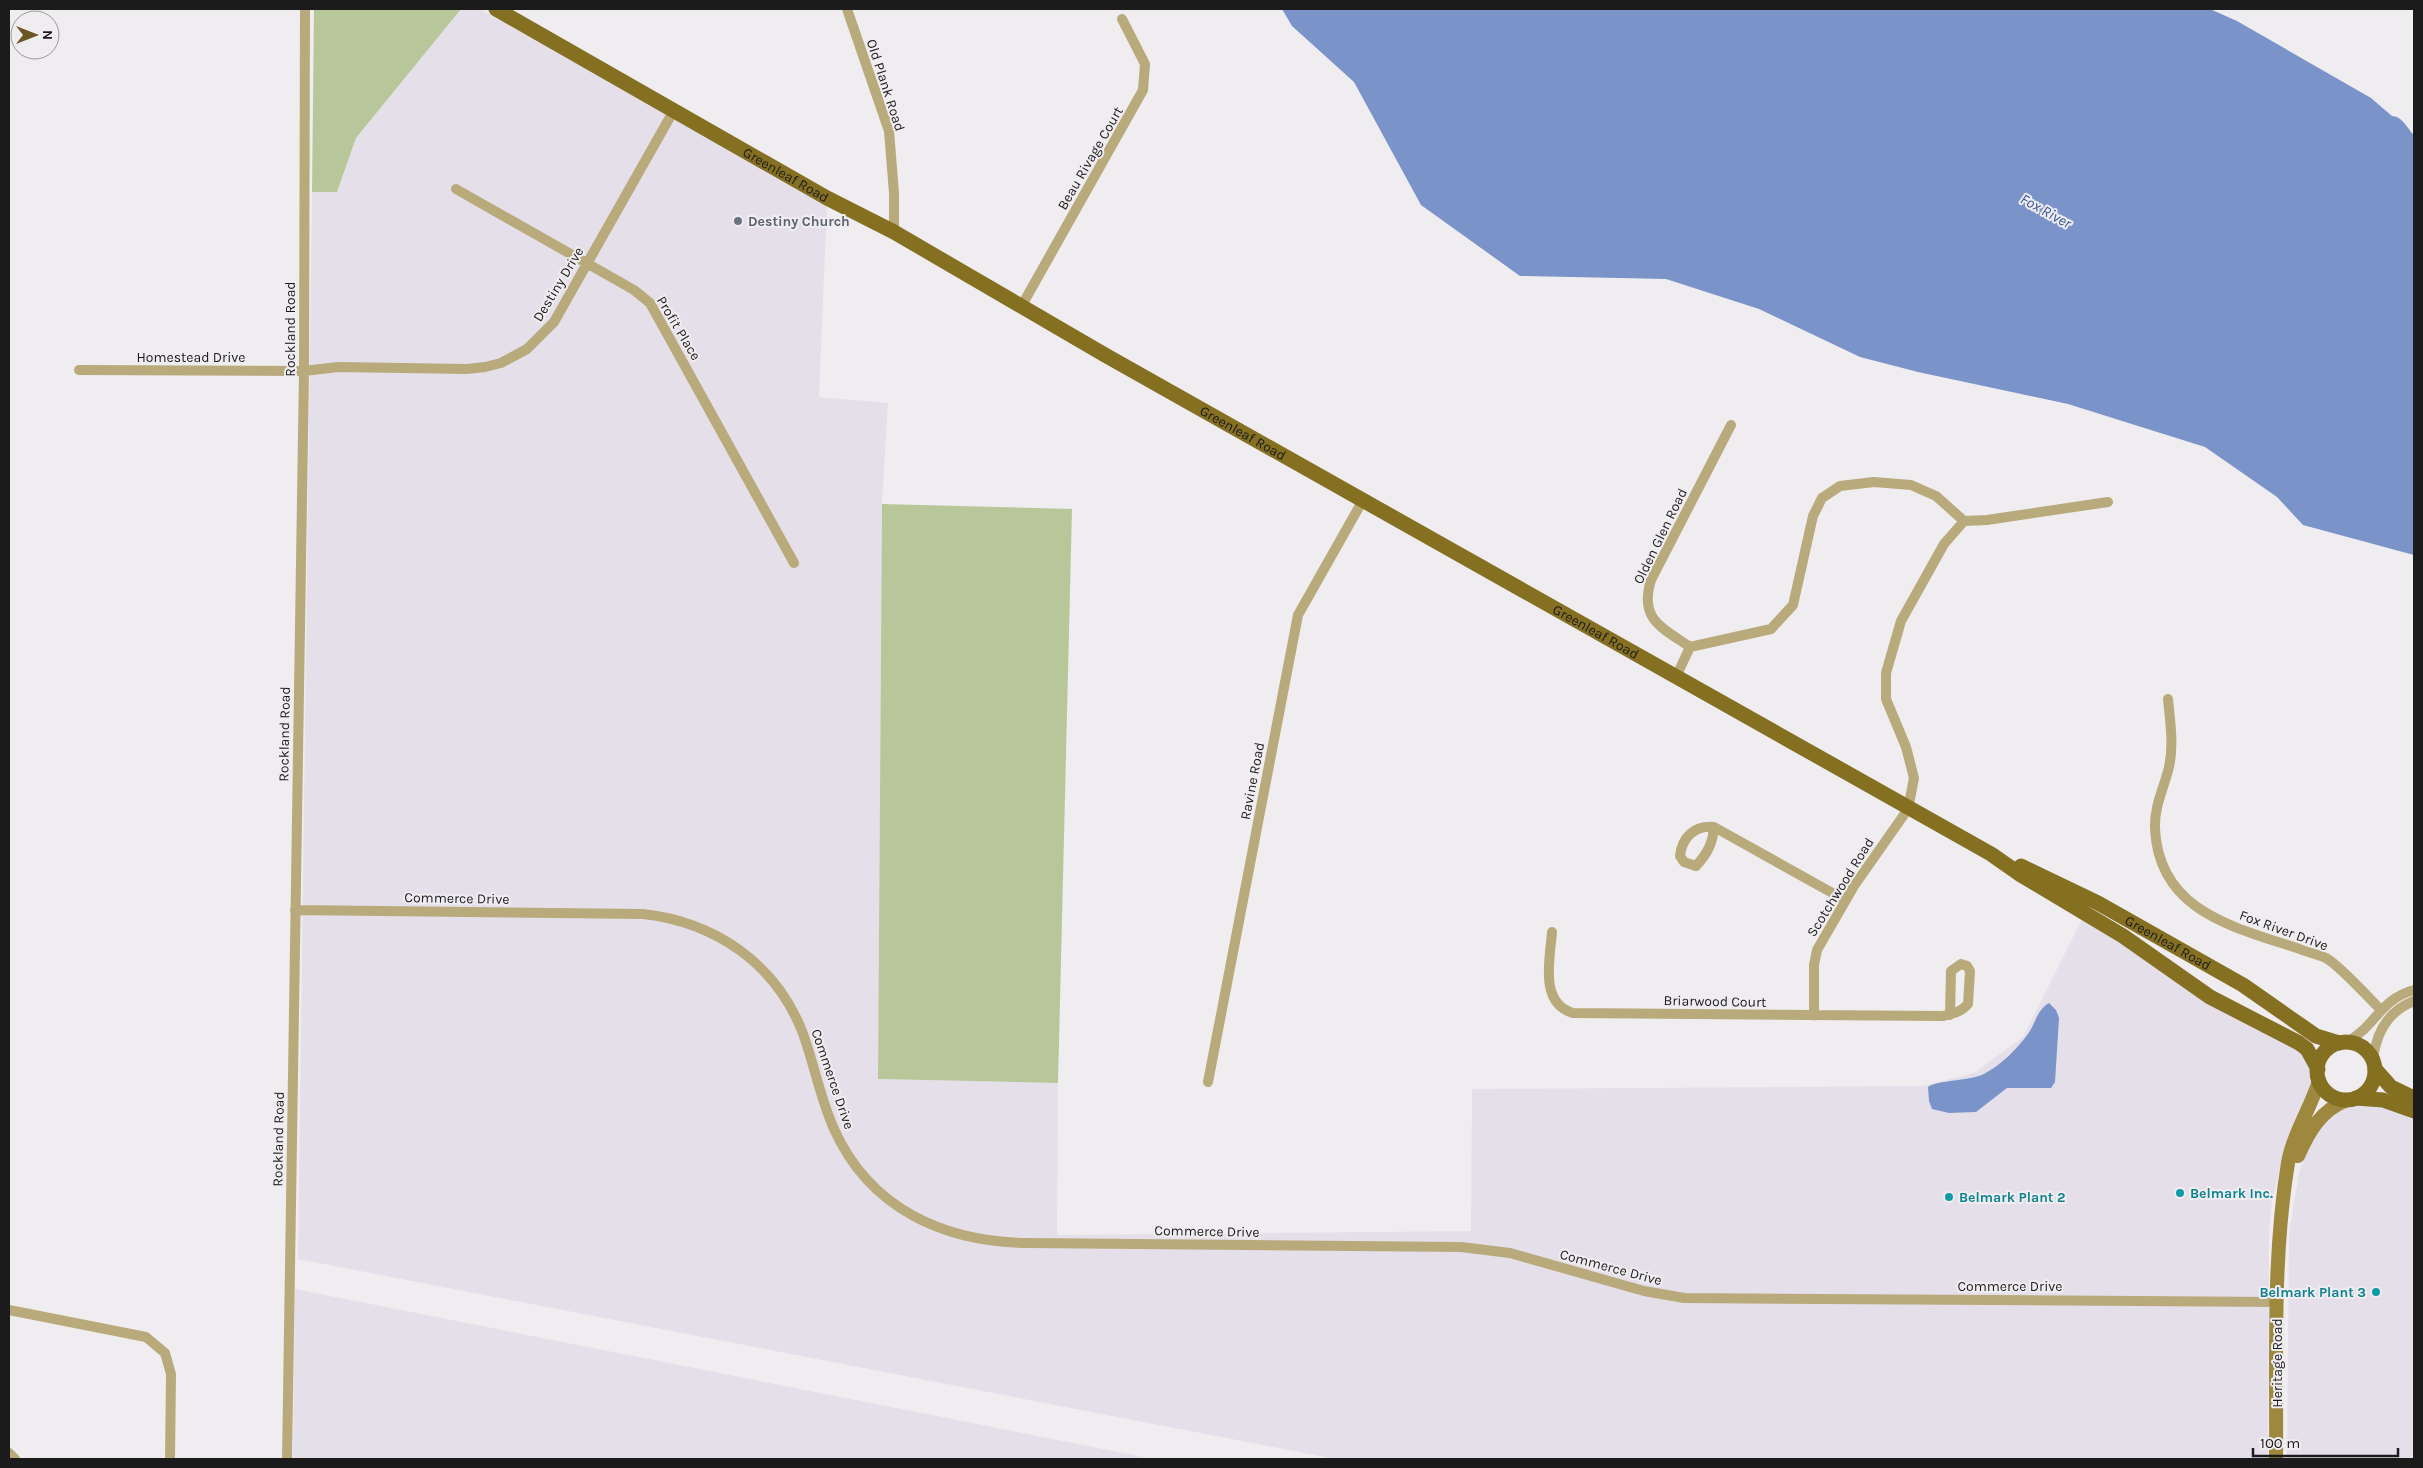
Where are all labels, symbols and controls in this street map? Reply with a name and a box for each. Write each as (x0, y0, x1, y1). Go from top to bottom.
north arrow (10, 10, 60, 60)
text: N (39, 30, 56, 40)
street label: Old Plank Road (863, 37, 908, 133)
street label: Beau Rivage Court (1054, 104, 1127, 213)
street label: Greenleaf Road (740, 144, 832, 206)
water label: Fox River (2017, 190, 2075, 233)
place label: Destiny Church (748, 213, 850, 230)
marker: Destiny Church (732, 215, 744, 227)
street label: Destiny Drive (529, 244, 587, 325)
street label: Rockland Road (282, 281, 299, 377)
street label: Profit Place (653, 293, 704, 363)
street label: Homestead Drive (136, 349, 246, 366)
street label: Greenleaf Road (1197, 402, 1289, 464)
street label: Olden Glen Road (1630, 486, 1691, 587)
street label: Greenleaf Road (1550, 601, 1642, 663)
street label: Rockland Road (275, 686, 294, 782)
street label: Ravine Road (1237, 741, 1268, 821)
street label: Scotchwood Road (1803, 835, 1878, 940)
street label: Commerce Drive (404, 889, 510, 908)
street label: Fox River Drive (2237, 907, 2330, 954)
street label: Greenleaf Road (2122, 912, 2214, 974)
street label: Briarwood Court (1663, 992, 1767, 1011)
street label: Commerce Drive (807, 1027, 858, 1132)
street label: Rockland Road (269, 1091, 288, 1187)
place label: Belmark Inc. (2190, 1185, 2273, 1202)
marker: Belmark Inc. (2174, 1187, 2186, 1199)
place label: Belmark Plant 2 (1959, 1189, 2065, 1206)
marker: Belmark Plant 2 (1943, 1191, 1955, 1203)
street label: Commerce Drive (1154, 1222, 1260, 1241)
street label: Commerce Drive (1558, 1246, 1664, 1289)
street label: Commerce Drive (1957, 1278, 2063, 1295)
place label: Belmark Plant 3 (2259, 1284, 2366, 1301)
marker: Belmark Plant 3 (2370, 1286, 2382, 1298)
street label: Heritage Road (2269, 1318, 2286, 1408)
scale bar (2253, 1426, 2398, 1458)
text: 100 m (2260, 1434, 2300, 1452)

